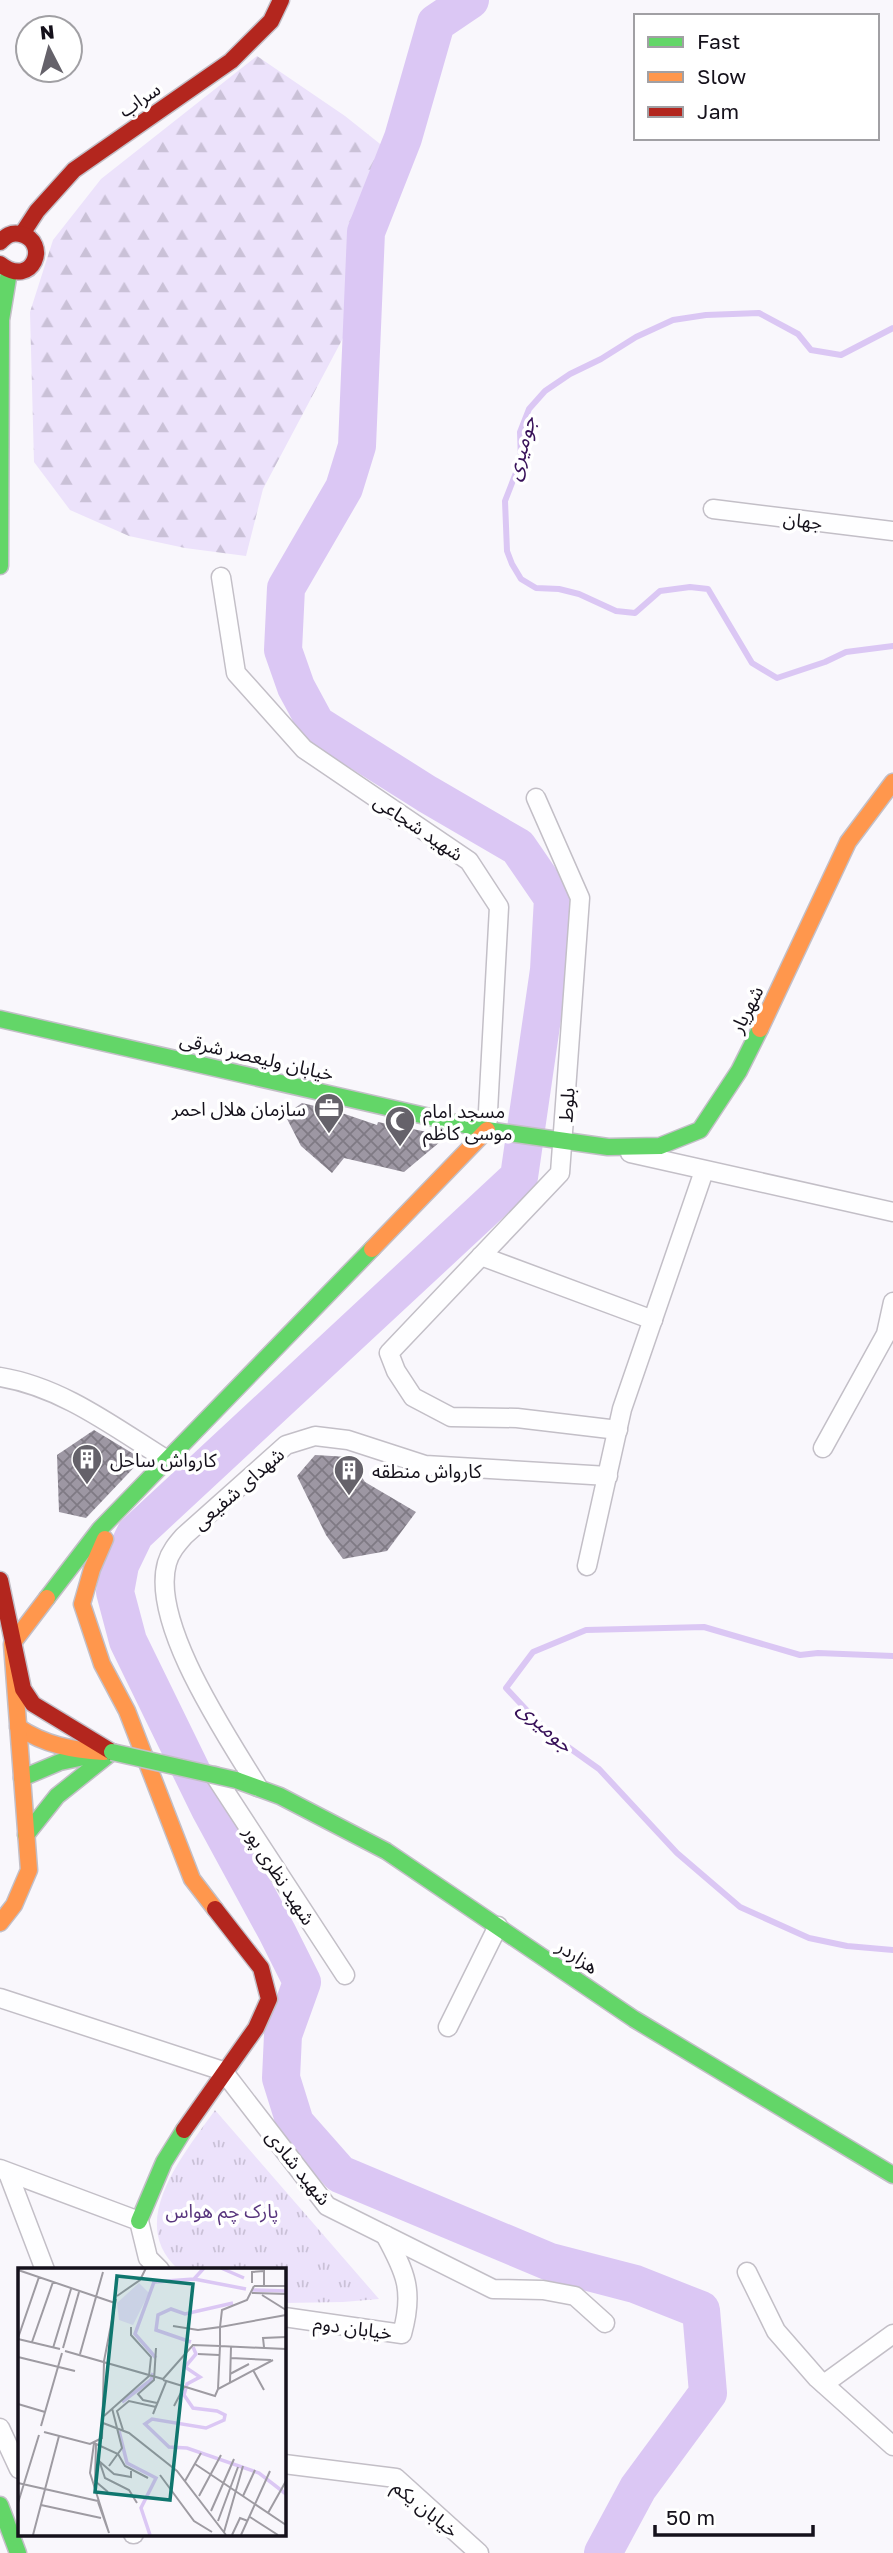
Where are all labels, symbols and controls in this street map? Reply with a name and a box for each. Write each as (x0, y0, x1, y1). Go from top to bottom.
north arrow (14, 14, 84, 84)
legend (634, 14, 879, 140)
text: N (39, 19, 56, 44)
text: Fast (697, 28, 740, 54)
text: Slow (697, 63, 746, 89)
street label: سراب (114, 77, 165, 122)
text: Jam (697, 98, 739, 124)
water label: جومیری (499, 412, 541, 483)
street label: جهان (782, 506, 824, 534)
street label: شهید شجاعی (370, 789, 468, 866)
street label: شهریار (724, 982, 768, 1038)
street label: خیابان ولیعصر شرقی (178, 1027, 336, 1086)
street label: بلوط (553, 1087, 580, 1123)
office icon: سازمان هلال احمر (312, 1091, 346, 1135)
place label: سازمان هلال احمر (171, 1097, 306, 1121)
place label: مسجد امام موسی کاظم (423, 1099, 512, 1148)
mosque icon: مسجد امام موسی کاظم (383, 1104, 417, 1148)
building icon: کارواش ساحل (70, 1442, 104, 1486)
street label: شهدای شفیعی (188, 1442, 289, 1535)
place label: کارواش ساحل (110, 1448, 218, 1472)
building icon: کارواش منطقه (332, 1453, 366, 1497)
place label: کارواش منطقه (372, 1459, 483, 1483)
water label: جومیری (513, 1694, 579, 1758)
street label: شهید نظری پور (237, 1820, 321, 1930)
street label: هزاردر (552, 1933, 603, 1979)
street label: شهید شادی (262, 2125, 336, 2209)
park label: پارک چم هواس (166, 2199, 278, 2226)
inset map (18, 2268, 285, 2536)
street label: خیابان دوم (312, 2310, 394, 2348)
street label: خیابان یکم (386, 2474, 464, 2545)
scale bar (655, 2494, 812, 2538)
text: 50 m (666, 2504, 715, 2530)

